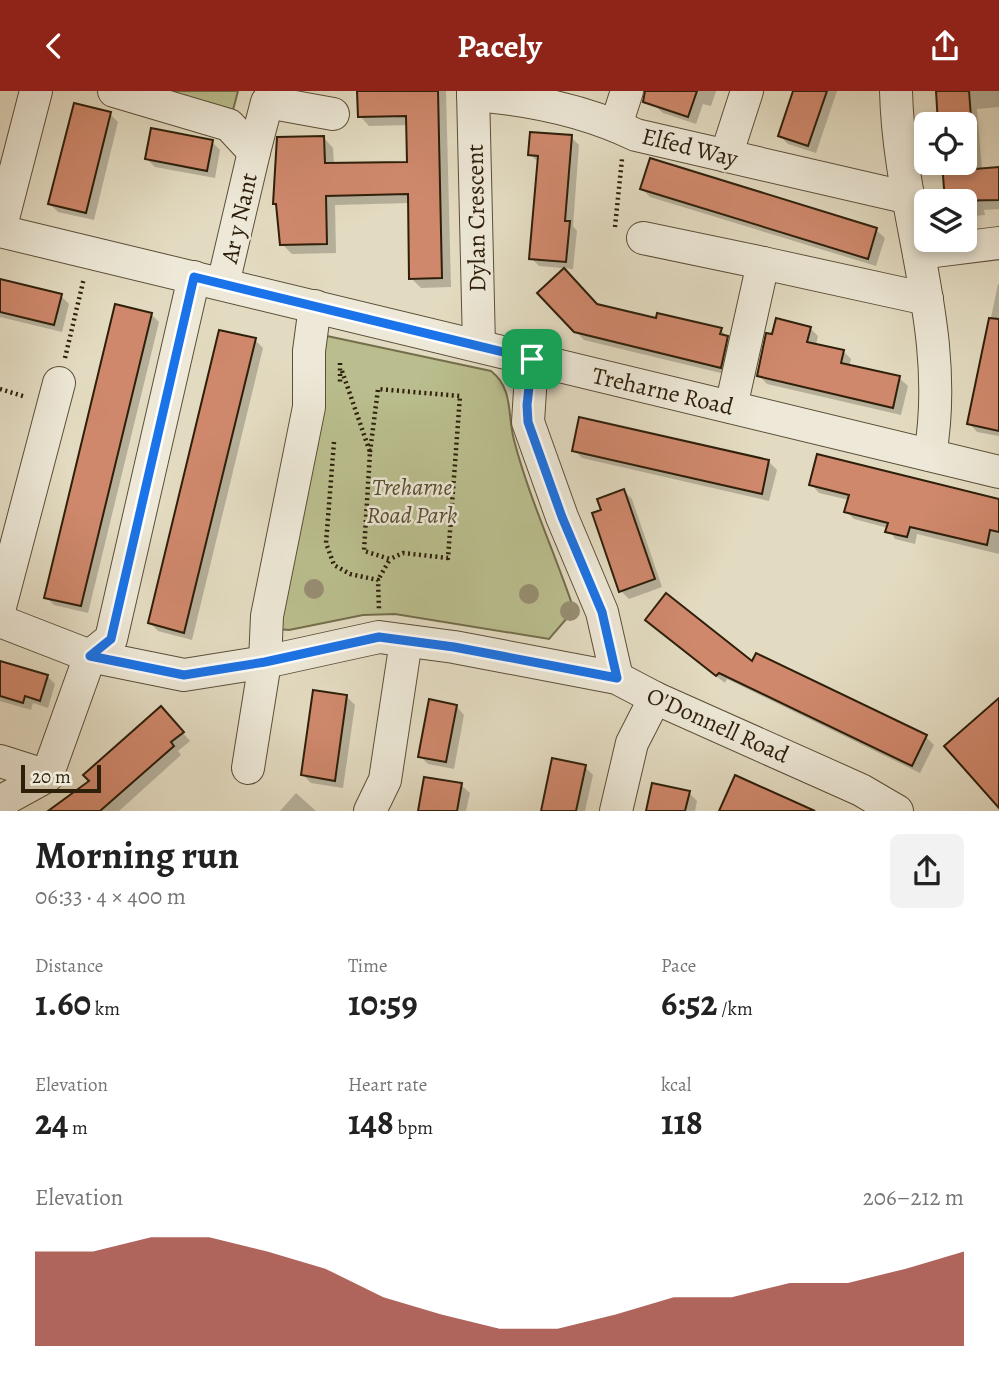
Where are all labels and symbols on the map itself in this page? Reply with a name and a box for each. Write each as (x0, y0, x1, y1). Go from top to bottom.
street label: Elfed Way (639, 120, 742, 174)
street label: Dylan Crescent (459, 144, 493, 292)
street label: Ar y Nant (213, 170, 265, 267)
pin (502, 329, 562, 389)
street label: Treharne Road (589, 359, 737, 423)
park label: Treharne Road Park (367, 471, 458, 531)
street label: O'Donnell Road (642, 679, 794, 771)
scale bar (21, 762, 102, 794)

